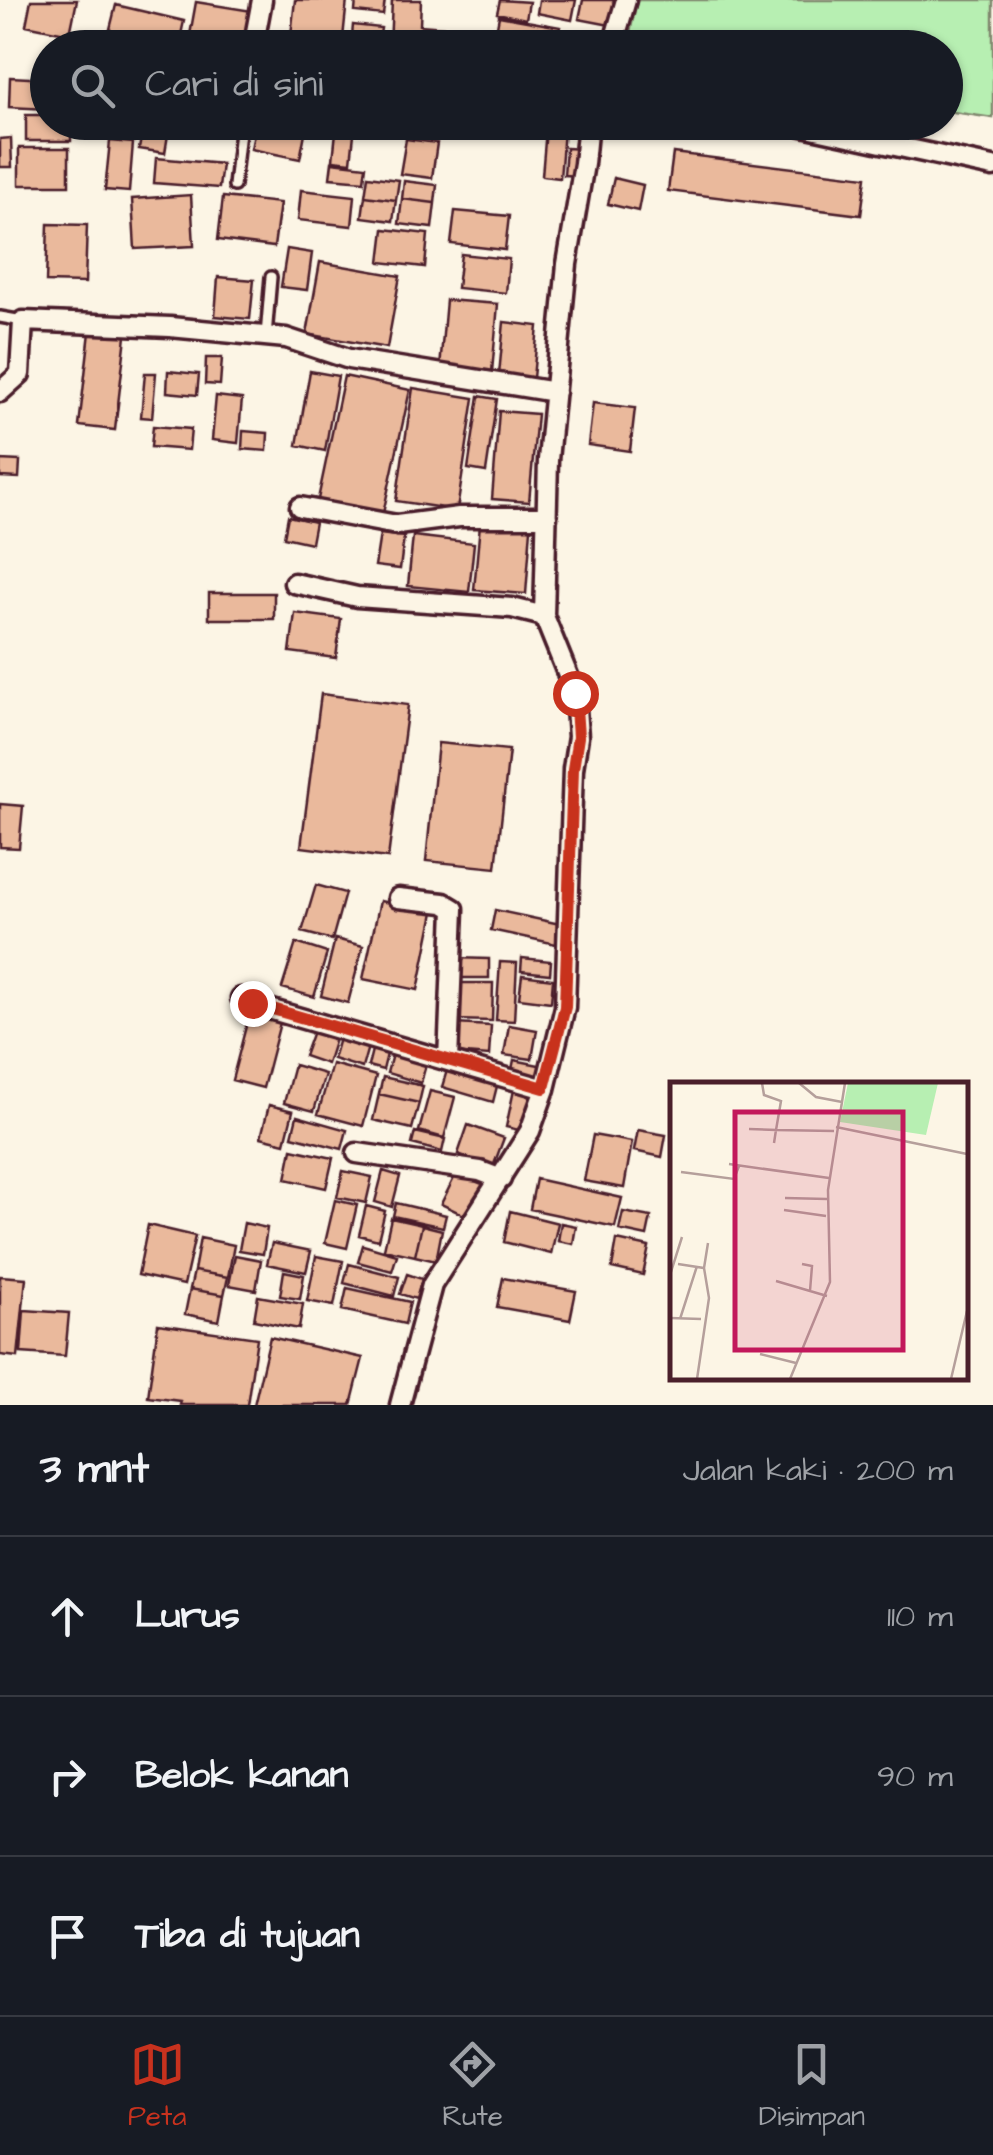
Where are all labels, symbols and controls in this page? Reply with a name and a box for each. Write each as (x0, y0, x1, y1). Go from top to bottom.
search box (30, 30, 963, 140)
icon: search (65, 58, 120, 113)
text: Cari di sini (145, 59, 323, 111)
route start (553, 671, 599, 717)
route end (230, 981, 276, 1027)
inset map (670, 1082, 968, 1380)
text: 3 mnt (40, 1441, 149, 1499)
text: Jalan kaki · 200 m (683, 1448, 953, 1493)
icon: ahead (40, 1589, 95, 1644)
text: Lurus (135, 1590, 240, 1642)
text: 110 m (887, 1594, 953, 1639)
icon: right (40, 1749, 95, 1804)
text: Belok kanan (135, 1750, 349, 1802)
text: 90 m (877, 1754, 953, 1799)
icon: arrive (40, 1909, 95, 1964)
text: Tiba di tujuan (135, 1910, 360, 1962)
tab: Peta (128, 2037, 186, 2136)
tab: Rute (442, 2037, 503, 2136)
tab: Disimpan (759, 2037, 865, 2136)

